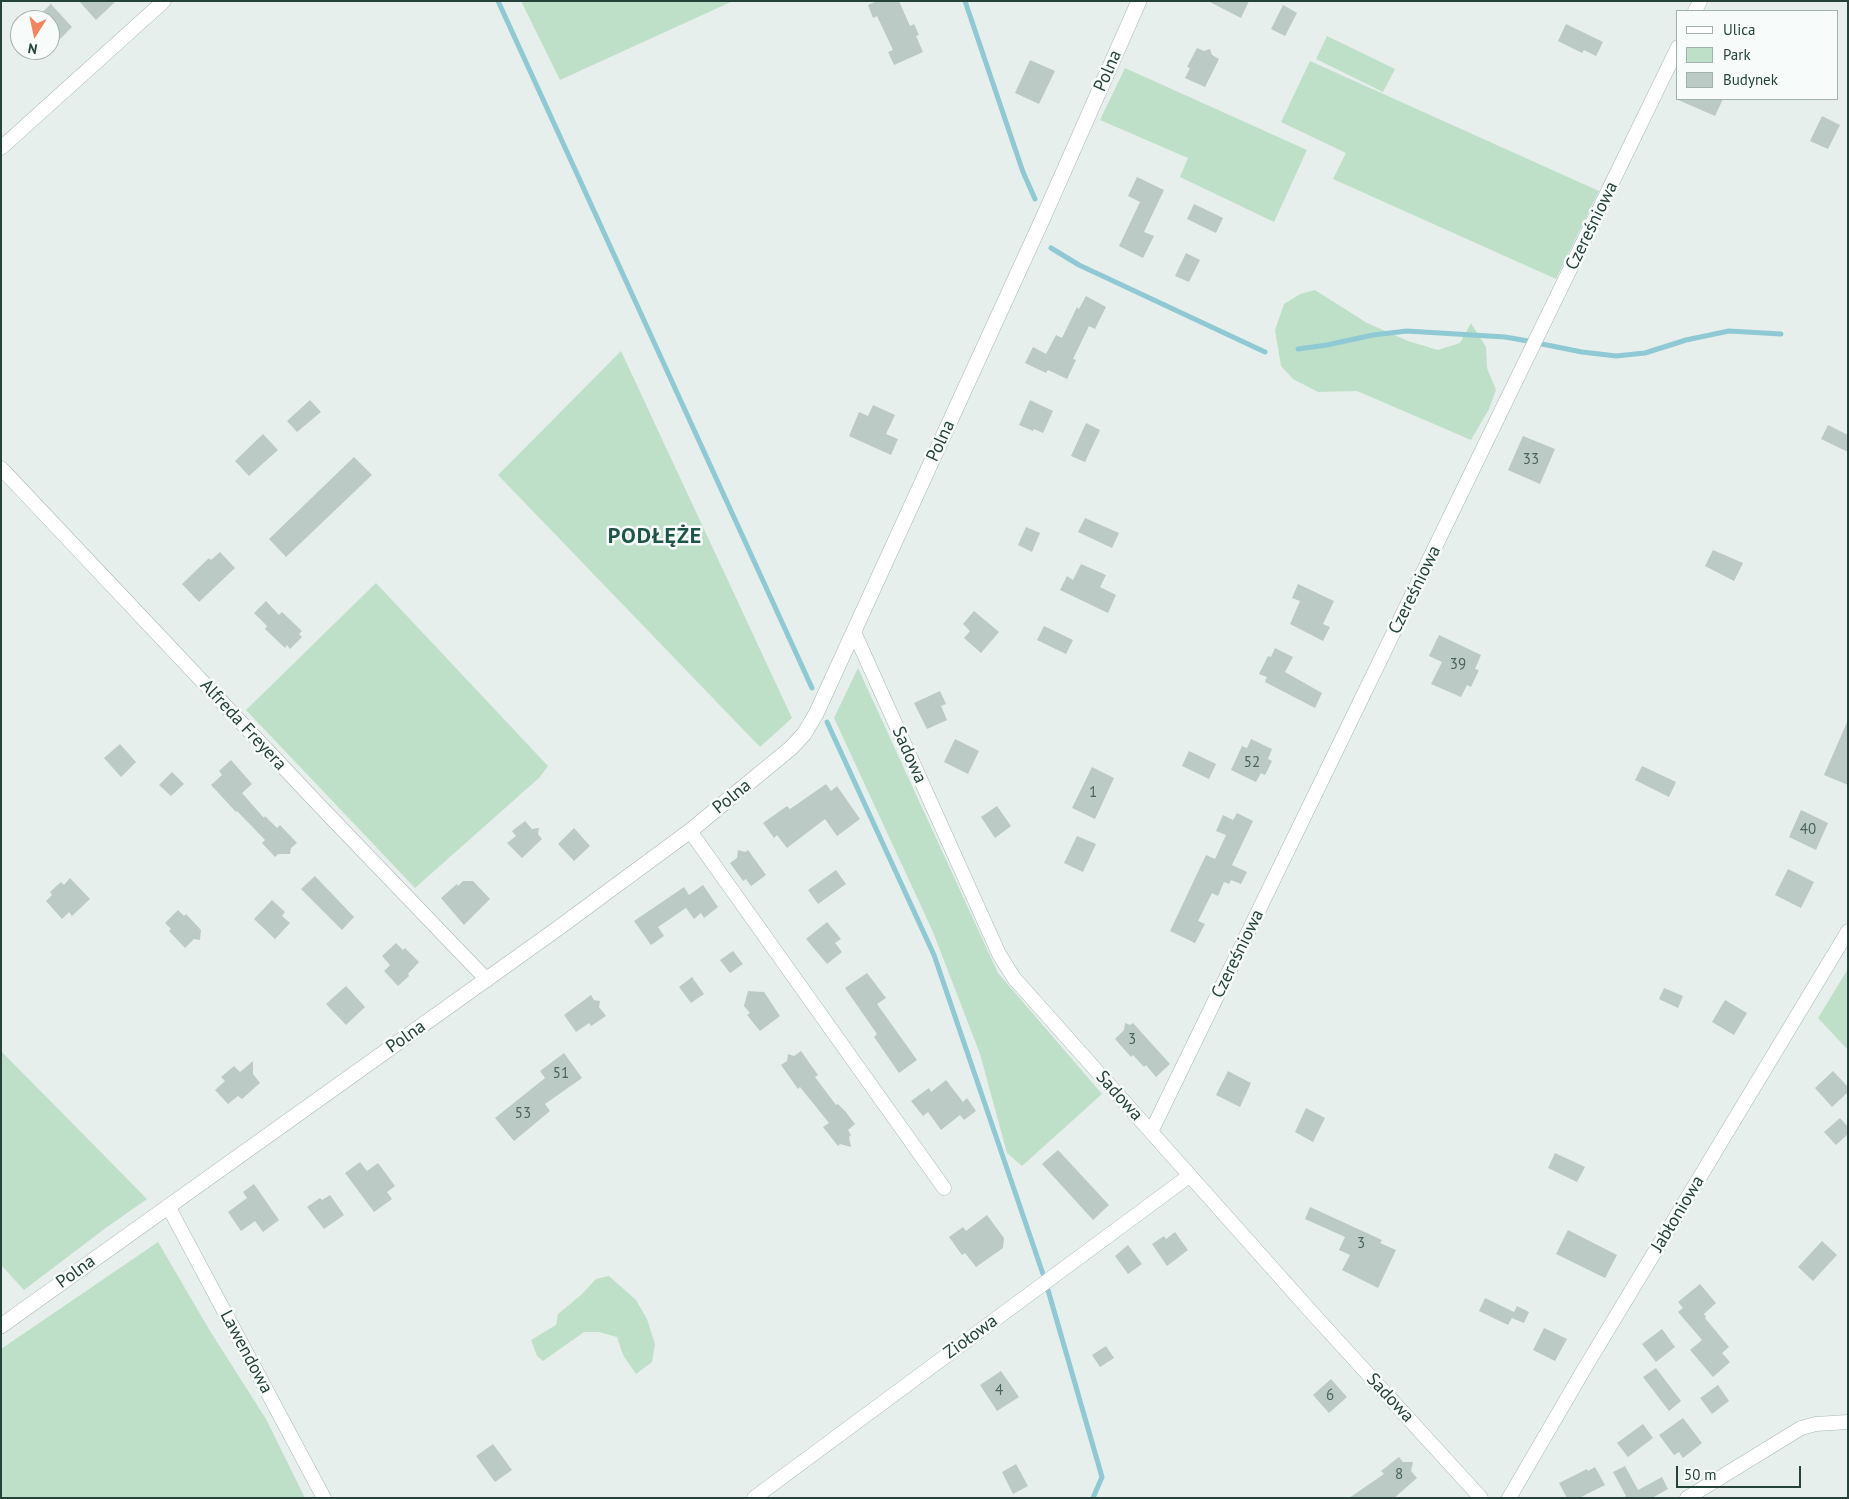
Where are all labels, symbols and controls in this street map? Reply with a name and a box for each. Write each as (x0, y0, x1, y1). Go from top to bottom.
north arrow (10, 10, 60, 60)
legend (1676, 10, 1839, 100)
text: Ulica (1723, 20, 1755, 39)
text: N (26, 39, 39, 58)
text: Park (1723, 45, 1751, 64)
street label: Polna (1089, 47, 1127, 95)
text: Budynek (1723, 70, 1778, 89)
street label: Czereśniowa (1561, 178, 1623, 274)
street label: Polna (922, 417, 960, 465)
house number: 33 (1523, 451, 1539, 469)
district label: PODŁĘŻE (607, 524, 703, 550)
street label: Czereśniowa (1384, 542, 1446, 638)
house number: 39 (1450, 656, 1466, 674)
street label: Alfreda Freyera (195, 675, 291, 775)
street label: Sadowa (887, 723, 931, 787)
house number: 52 (1244, 754, 1260, 772)
street label: Polna (708, 775, 756, 819)
house number: 1 (1089, 784, 1097, 802)
house number: 40 (1800, 821, 1816, 839)
street label: Czereśniowa (1207, 906, 1269, 1002)
street label: Polna (382, 1016, 430, 1058)
house number: 3 (1128, 1031, 1136, 1049)
house number: 51 (553, 1065, 569, 1083)
street label: Sadowa (1091, 1067, 1147, 1125)
house number: 53 (515, 1105, 531, 1123)
street label: Jabłoniowa (1647, 1172, 1709, 1256)
house number: 3 (1357, 1235, 1365, 1253)
street label: Polna (52, 1251, 100, 1293)
street label: Lawendowa (215, 1307, 277, 1397)
street label: Ziołowa (940, 1310, 1002, 1364)
street label: Sadowa (1362, 1369, 1418, 1427)
house number: 4 (995, 1382, 1003, 1400)
house number: 6 (1326, 1387, 1334, 1405)
scale bar (1679, 1456, 1804, 1488)
text: 50 m (1684, 1465, 1717, 1484)
house number: 8 (1395, 1466, 1403, 1484)

